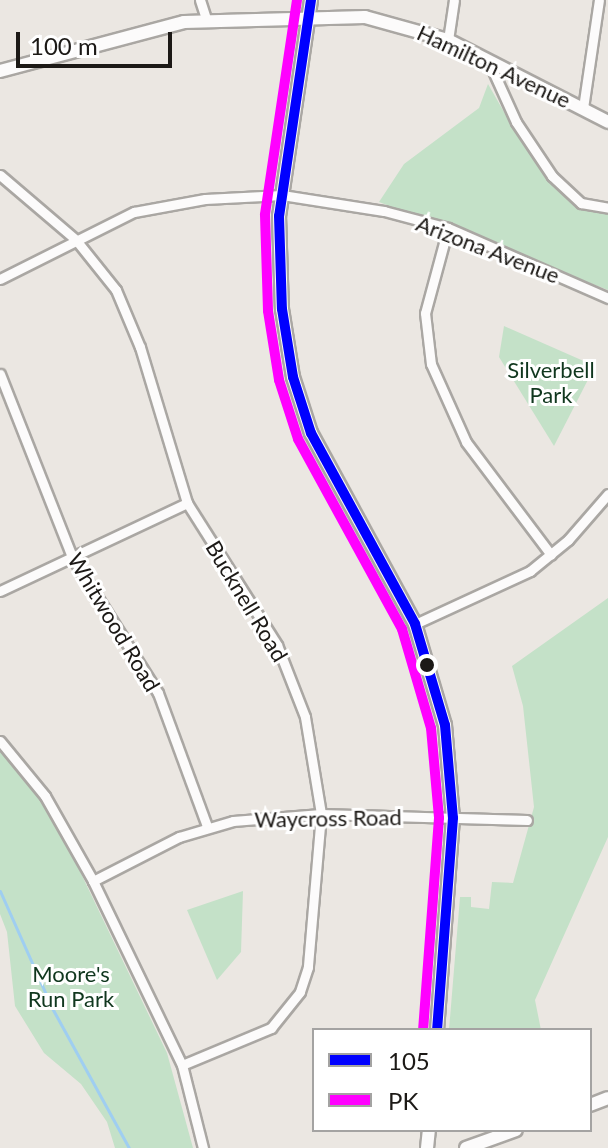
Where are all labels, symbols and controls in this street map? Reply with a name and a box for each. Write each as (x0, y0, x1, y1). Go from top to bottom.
scale bar (20, 16, 176, 66)
street label: Hamilton Avenue (413, 19, 575, 113)
text: 100 m (30, 31, 98, 60)
street label: Arizona Avenue (412, 209, 564, 289)
park label: Silverbell Park (507, 356, 595, 408)
street label: Bucknell Road (200, 536, 294, 666)
street label: Whitwood Road (62, 548, 166, 696)
unlabelled marker (419, 657, 435, 673)
street label: Waycross Road (254, 804, 402, 832)
park label: Moore's Run Park (28, 960, 114, 1012)
legend (312, 1028, 592, 1132)
text: 105 (388, 1046, 430, 1075)
text: PK (388, 1086, 418, 1115)

